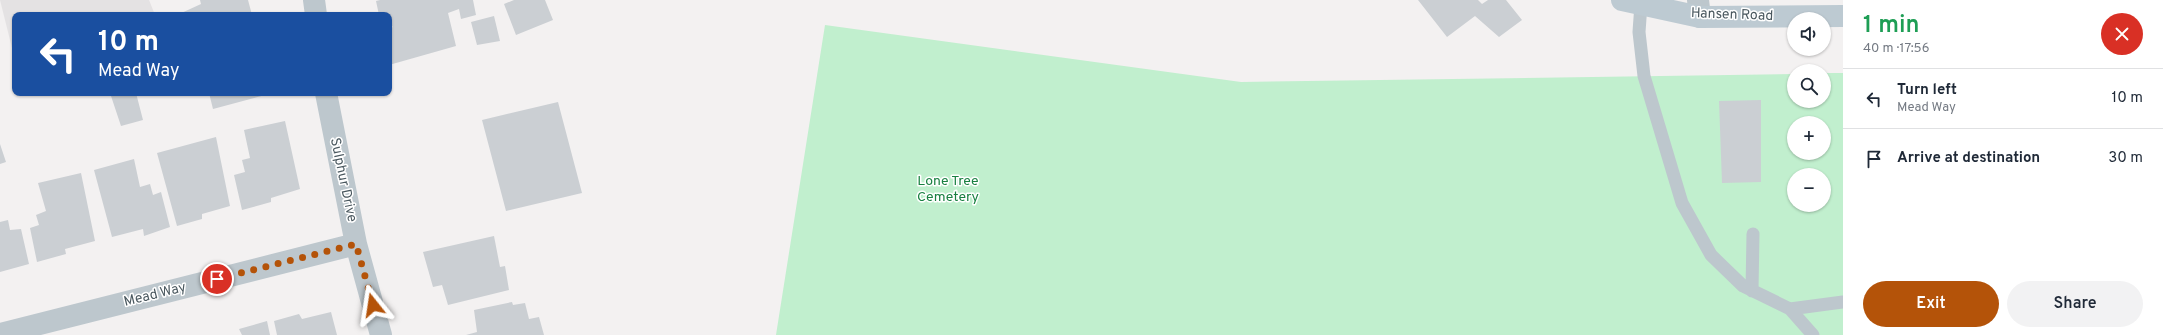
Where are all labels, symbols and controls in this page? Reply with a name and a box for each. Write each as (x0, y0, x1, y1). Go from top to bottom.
street label: Hansen Road (1690, 5, 1774, 25)
text: 1 min (1863, 11, 1920, 41)
map controls (1787, 12, 1831, 212)
button: sound (1787, 12, 1831, 56)
button: close (2101, 13, 2143, 55)
text: 10 m (98, 25, 159, 61)
icon: left (32, 28, 84, 80)
text: 40 m · 17:56 (1863, 41, 1929, 57)
text: Mead Way (98, 60, 179, 83)
button: search (1787, 64, 1831, 108)
text: Turn left (1897, 81, 1957, 100)
icon: left (1863, 88, 1885, 110)
text: 10 m (2112, 89, 2143, 108)
text: Mead Way (1897, 100, 1956, 116)
button: + (1787, 116, 1831, 160)
street label: Sulphur Drive (326, 136, 360, 224)
icon: arrive (1863, 148, 1885, 170)
text: Arrive at destination (1897, 149, 2040, 168)
text: 30 m (2108, 149, 2143, 168)
button: − (1787, 168, 1831, 212)
park label: Lone Tree Cemetery (917, 173, 979, 206)
pin (200, 262, 234, 296)
icon: arrive (206, 268, 228, 290)
street label: Mead Way (122, 279, 188, 311)
button: Exit (1863, 281, 1999, 327)
button: Share (2007, 281, 2143, 327)
position arrow (352, 284, 394, 326)

